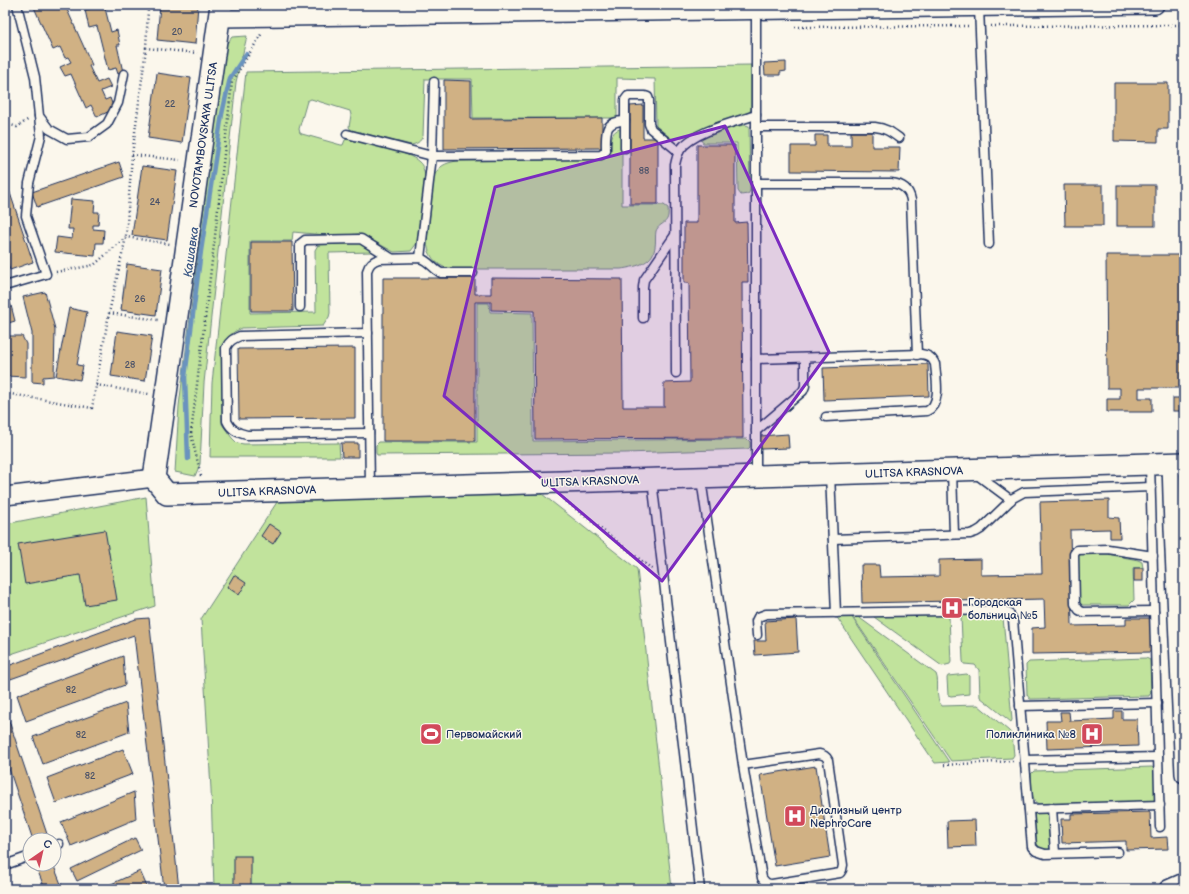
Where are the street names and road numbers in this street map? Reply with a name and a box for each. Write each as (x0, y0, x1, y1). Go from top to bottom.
street label: NOVOTAMBOVSKAYA ULITSA (187, 61, 220, 209)
street label: ULITSA KRASNOVA (865, 464, 964, 481)
street label: ULITSA KRASNOVA (541, 473, 640, 490)
street label: ULITSA KRASNOVA (218, 483, 317, 500)

